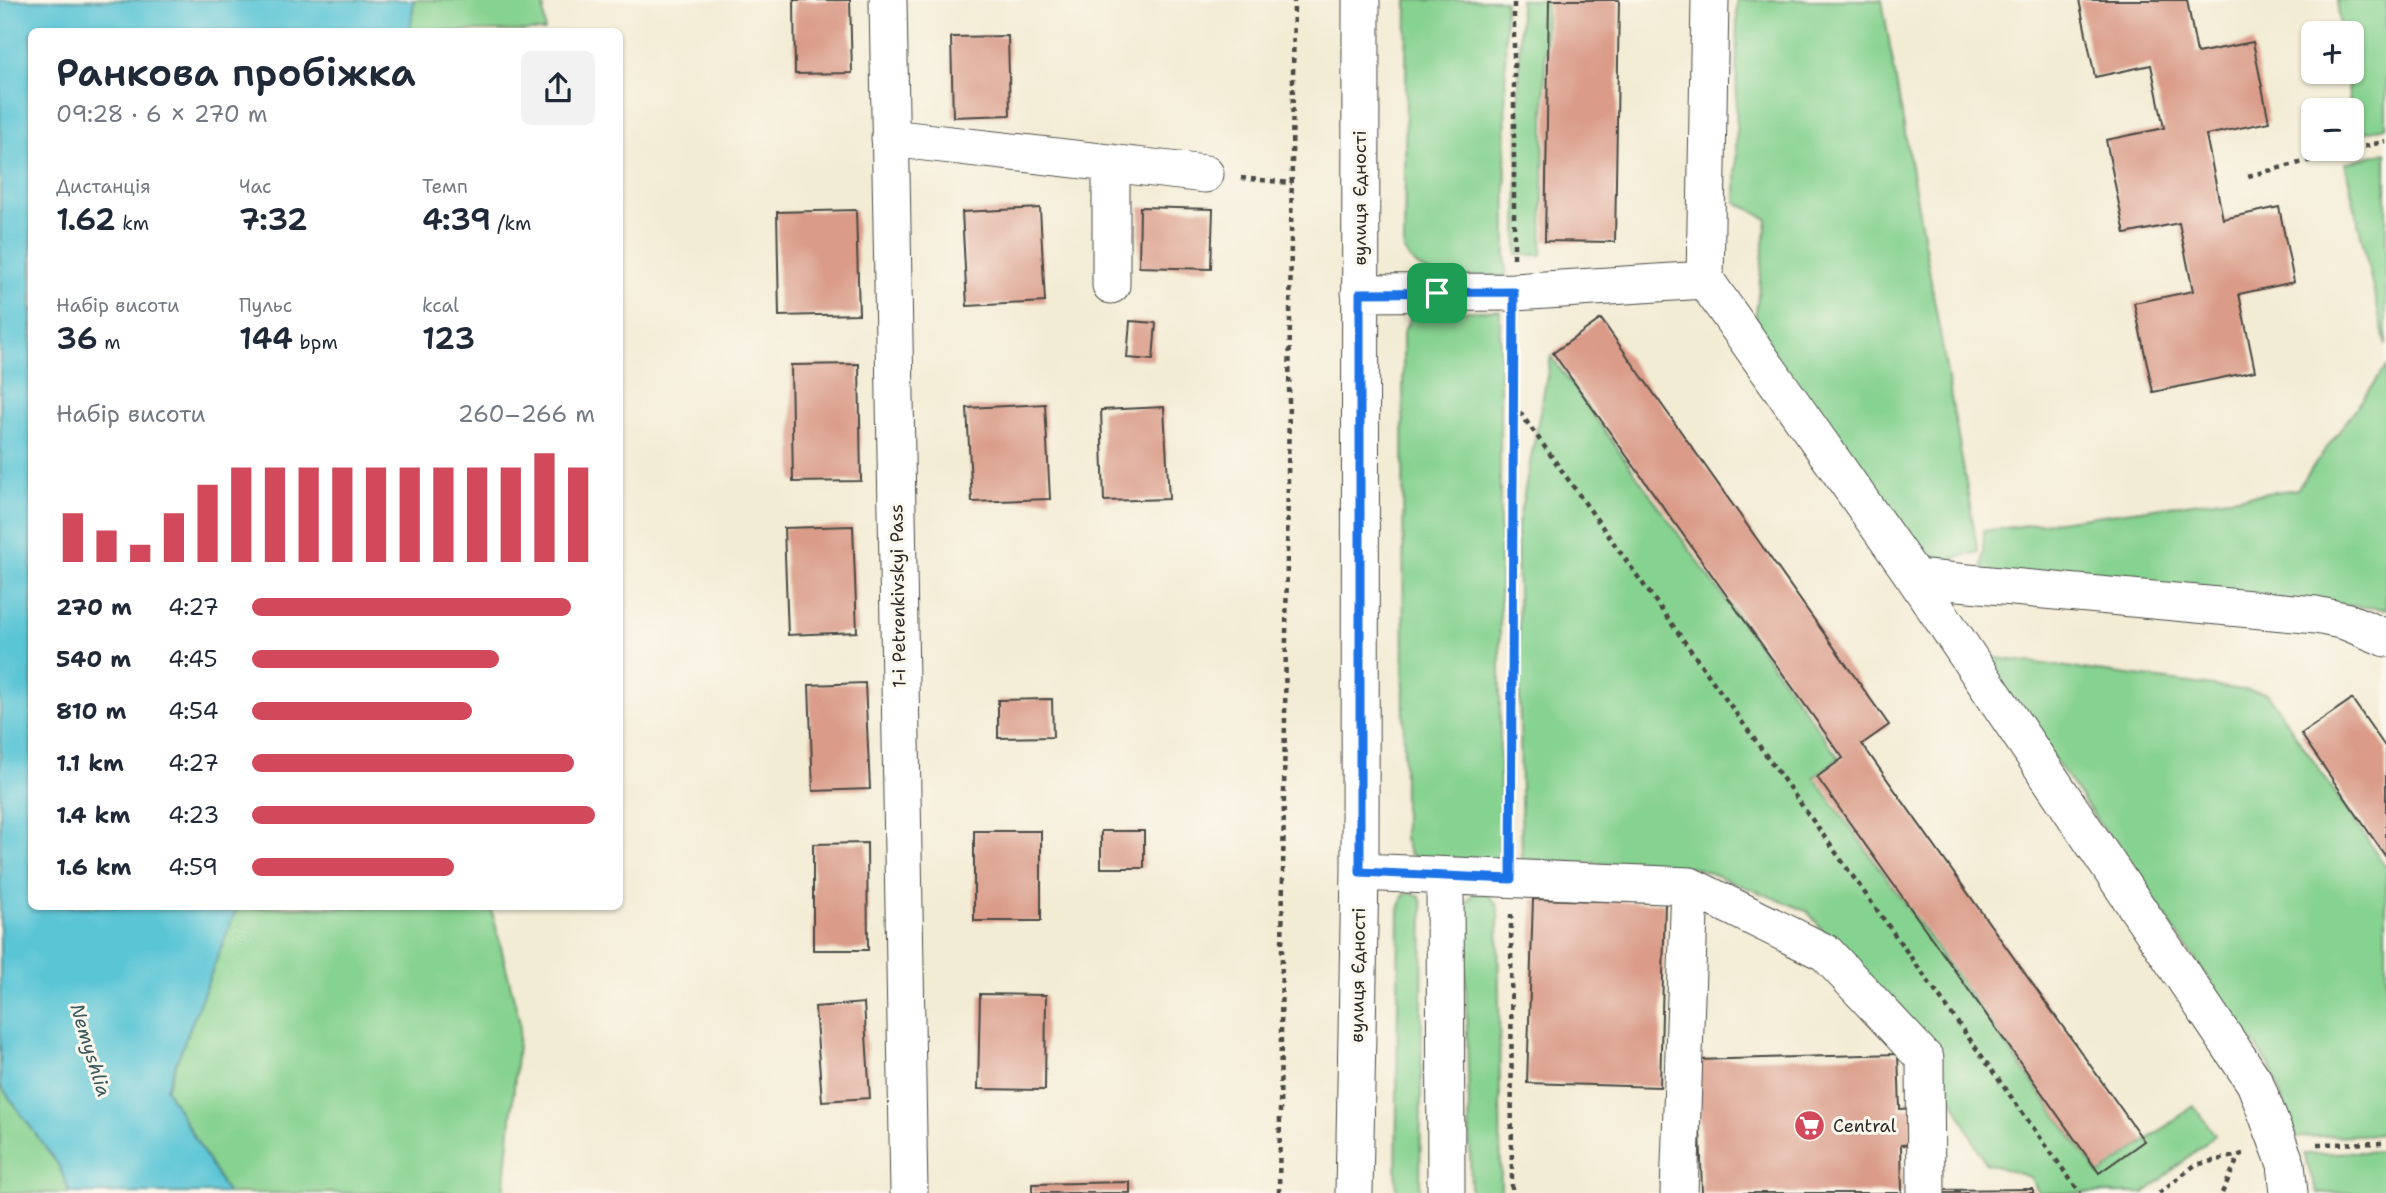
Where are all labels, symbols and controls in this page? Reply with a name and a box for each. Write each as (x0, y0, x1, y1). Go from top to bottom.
map controls (2301, 21, 2364, 161)
button: + (2301, 21, 2364, 84)
text: Ранкова пробіжка (56, 47, 416, 98)
button: share (521, 51, 595, 125)
button: − (2301, 98, 2364, 161)
text: 09:28 · 6 × 270 m (56, 99, 268, 129)
street label: вулиця Єдності (1348, 130, 1372, 266)
text: Дистанція (56, 174, 151, 199)
text: Час (239, 174, 272, 199)
text: Темп (422, 174, 468, 199)
text: 1.62 (56, 199, 116, 240)
text: 7:32 (239, 199, 308, 240)
text: 4:39 (422, 199, 491, 240)
text: km (116, 211, 149, 236)
text: /km (491, 211, 531, 236)
pin (1407, 263, 1467, 323)
icon: arrive (1418, 274, 1456, 312)
text: Набір висоти (56, 293, 180, 318)
text: Пульс (239, 293, 292, 318)
text: kcal (422, 293, 459, 318)
text: 36 (56, 318, 98, 359)
text: 144 (239, 318, 293, 359)
text: 123 (422, 318, 475, 359)
text: m (98, 330, 121, 355)
text: bpm (293, 330, 338, 355)
text: Набір висоти (56, 399, 206, 429)
text: 260–266 m (458, 399, 595, 429)
street label: 1-i Petrenkivskyi Pass (884, 504, 912, 688)
text: 270 m (56, 592, 132, 622)
text: 4:27 (168, 592, 219, 622)
text: 540 m (56, 644, 131, 674)
text: 4:45 (168, 644, 218, 674)
text: 810 m (56, 696, 126, 726)
text: 4:54 (168, 696, 219, 726)
text: 1.1 km (56, 748, 124, 778)
text: 4:27 (168, 748, 219, 778)
text: 1.4 km (56, 800, 130, 830)
text: 4:23 (168, 800, 219, 830)
text: 1.6 km (56, 852, 131, 882)
text: 4:59 (168, 852, 218, 882)
street label: вулиця Єдності (1345, 907, 1371, 1043)
water label: Nemyshlia (65, 1001, 117, 1100)
supermarket icon: Central (1793, 1109, 1827, 1143)
place label: Central (1833, 1114, 1897, 1138)

